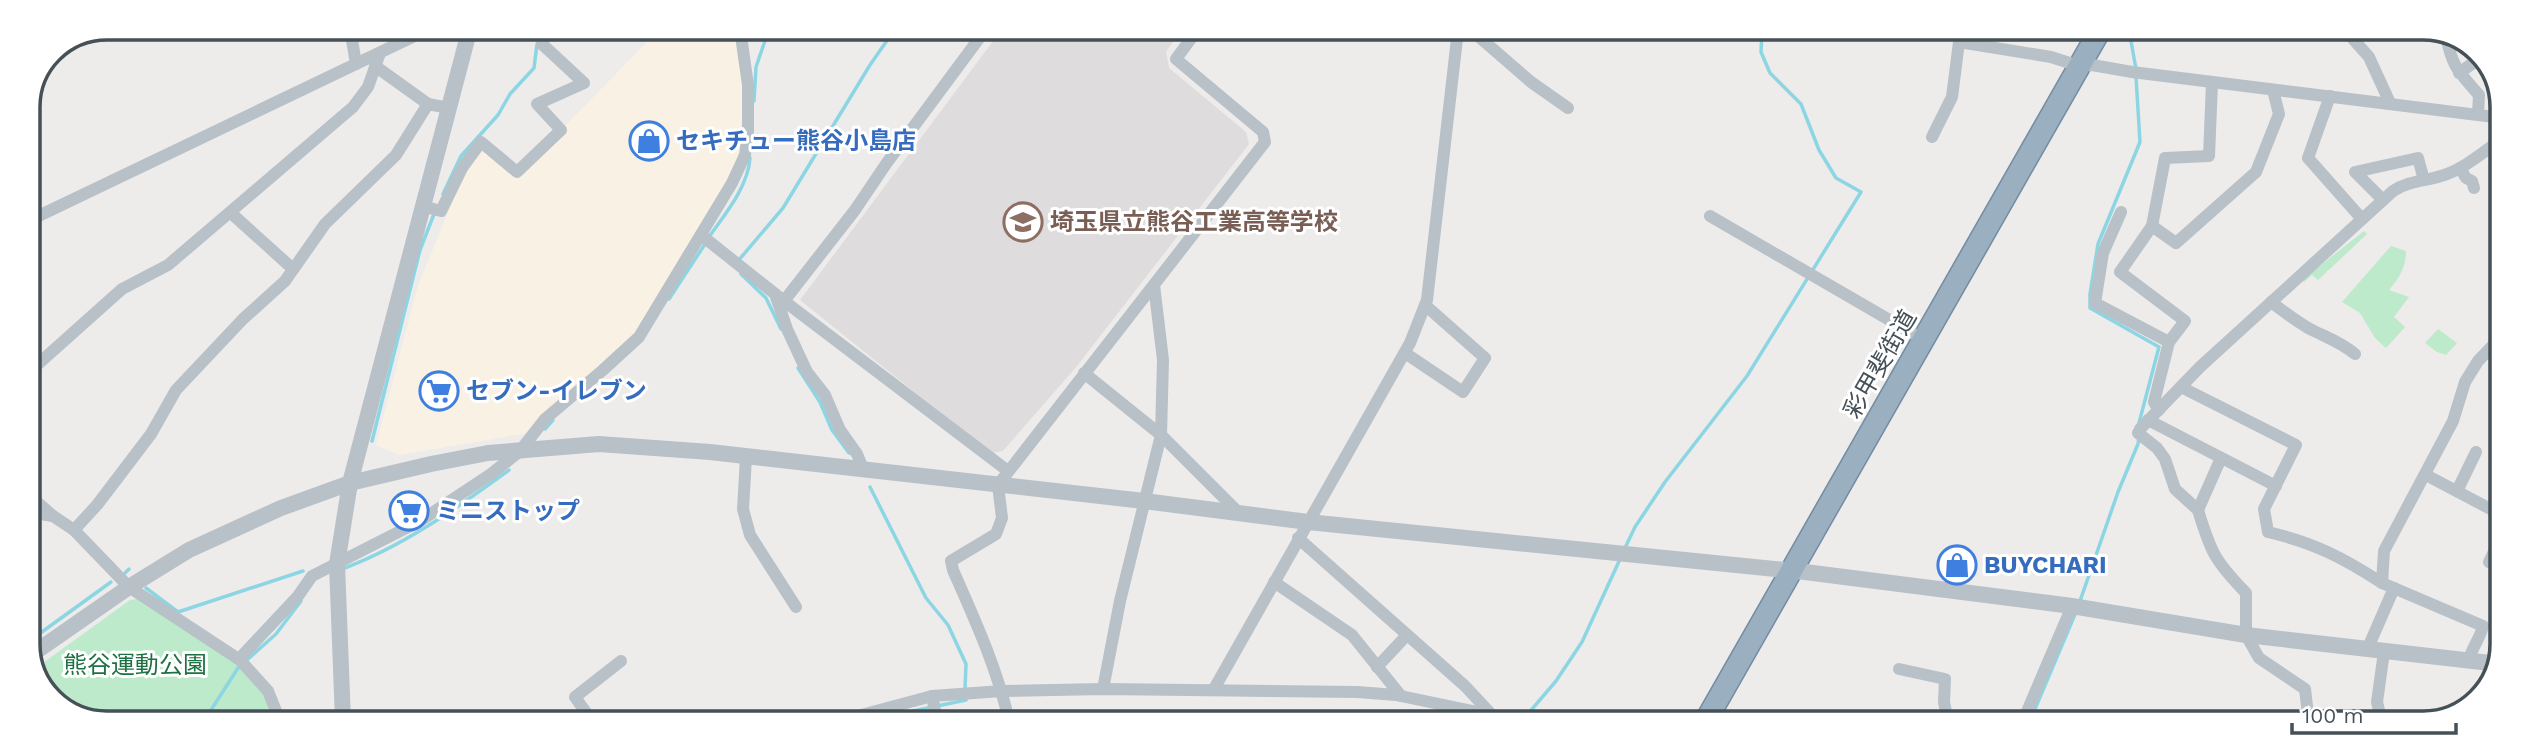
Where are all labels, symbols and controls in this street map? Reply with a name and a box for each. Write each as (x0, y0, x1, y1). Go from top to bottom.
shop icon: セキチュー熊谷小島店 (628, 120, 670, 162)
place label: セキチュー熊谷小島店 (676, 127, 916, 155)
school or university icon: 埼玉県立熊谷工業高等学校 (1002, 201, 1044, 243)
place label: 埼玉県立熊谷工業高等学校 (1050, 208, 1338, 236)
street label: 彩甲斐街道 (1838, 305, 1922, 423)
supermarket icon: セブン-イレブン (418, 370, 460, 412)
place label: セブン-イレブン (466, 377, 647, 405)
supermarket icon: ミニストップ (388, 490, 430, 532)
place label: ミニストップ (436, 497, 580, 525)
shop icon: BUYCHARI (1936, 544, 1978, 586)
place label: BUYCHARI (1984, 551, 2107, 579)
park label: 熊谷運動公園 (63, 651, 207, 679)
scale bar (2292, 692, 2456, 736)
text: 100 m (2302, 703, 2364, 728)

